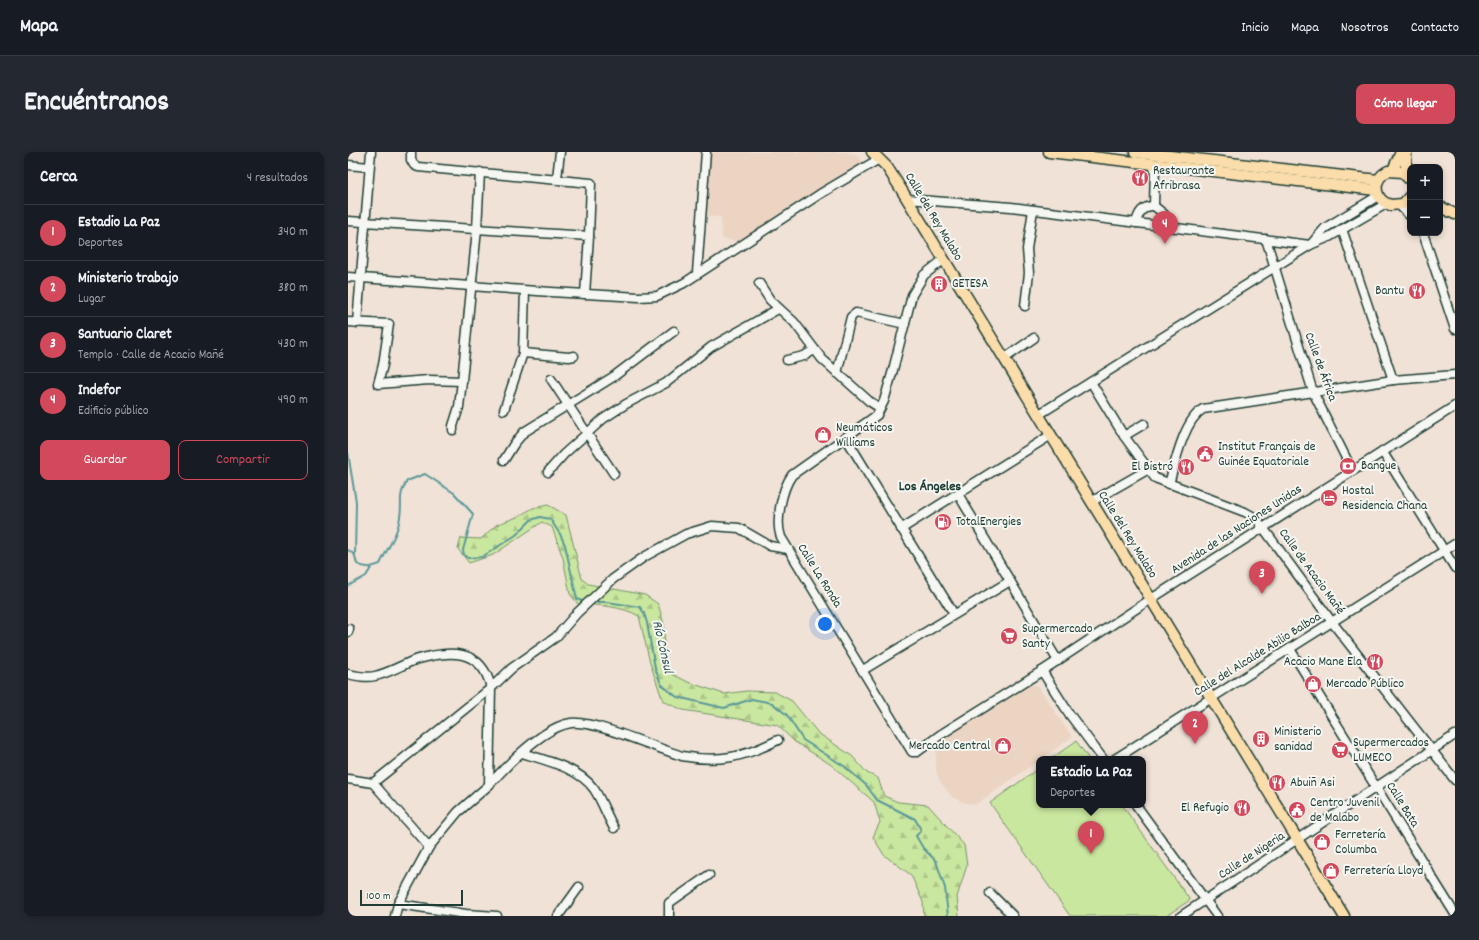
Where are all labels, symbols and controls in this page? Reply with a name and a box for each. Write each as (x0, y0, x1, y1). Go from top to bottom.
text: Mapa (20, 14, 58, 41)
text: Inicio (1241, 18, 1269, 38)
text: Mapa (1291, 18, 1319, 38)
text: Nosotros (1341, 18, 1389, 38)
text: Contacto (1411, 18, 1459, 38)
text: Encuéntranos (24, 84, 169, 124)
button: Cómo llegar (1356, 84, 1455, 124)
place label: Restaurante Afribrasa (1153, 162, 1215, 196)
map controls (1407, 164, 1443, 236)
button: + (1407, 164, 1443, 200)
text: Cerca (40, 166, 77, 190)
restaurant icon: Restaurante Afribrasa (1130, 168, 1150, 188)
text: 4 resultados (247, 169, 308, 188)
street label: Calle del Rey Malabo (899, 169, 967, 265)
button: − (1407, 200, 1443, 236)
pin: 4 (1152, 211, 1178, 244)
text: Estadio La Paz (78, 212, 160, 234)
text: 1 (52, 223, 54, 242)
text: 340 m (278, 223, 308, 242)
text: Deportes (78, 234, 123, 253)
text: Ministerio trabajo (78, 268, 178, 290)
building icon: GETESA (929, 274, 949, 294)
place label: GETESA (952, 275, 988, 294)
text: 2 (50, 279, 56, 298)
text: 380 m (278, 279, 308, 298)
restaurant icon: Bantu (1407, 281, 1427, 301)
place label: Bantu (1375, 282, 1404, 301)
text: Lugar (78, 290, 106, 309)
text: Santuario Claret (78, 324, 172, 346)
street label: Calle de África (1299, 330, 1342, 405)
text: 3 (50, 335, 56, 354)
text: 430 m (278, 335, 308, 354)
text: Templo · Calle de Acacio Mañé (78, 346, 224, 365)
text: Indefor (78, 380, 121, 402)
text: 4 (50, 391, 56, 410)
text: 490 m (278, 391, 308, 410)
text: Edificio público (78, 402, 148, 421)
place label: Neumáticos Williams (836, 419, 893, 453)
shop icon: Neumáticos Williams (813, 425, 833, 445)
place label: Institut Français de Guinée Equatoriale (1218, 438, 1316, 472)
button: Guardar (40, 440, 170, 480)
button: Compartir (178, 440, 308, 480)
public building icon: Institut Français de Guinée Equatoriale (1195, 444, 1215, 464)
bank icon: Bangue (1338, 456, 1358, 476)
restaurant icon: El Bistró (1176, 457, 1196, 477)
place label: Bangue (1361, 457, 1397, 476)
place label: El Bistró (1132, 458, 1173, 477)
district label: Los Ángeles (899, 477, 961, 497)
street label: Avenida de las Naciones Unidas (1168, 480, 1306, 580)
place label: Hostal Residencia Chana (1342, 482, 1428, 516)
street label: Calle del Rey Malabo (1092, 488, 1162, 583)
hotel icon: Hostal Residencia Chana (1319, 488, 1339, 508)
fuel station icon: TotalEnergies (933, 512, 953, 532)
place label: TotalEnergies (956, 513, 1022, 532)
street label: Calle de Acacio Mañé (1273, 525, 1349, 619)
street label: Calle La Ronda (792, 540, 847, 612)
pin: 3 (1249, 561, 1275, 594)
street label: Calle del Alcalde Abilio Balboa (1191, 608, 1326, 702)
your location (815, 614, 835, 634)
water label: Río Cónsul (646, 619, 678, 677)
place label: Supermercado Santy (1022, 620, 1093, 654)
supermarket icon: Supermercado Santy (999, 626, 1019, 646)
restaurant icon: Acacio Mane Ela (1365, 652, 1385, 672)
place label: Acacio Mane Ela (1284, 653, 1363, 672)
shop icon: Mercado Público (1303, 674, 1323, 694)
place label: Mercado Público (1326, 675, 1404, 694)
pin: 2 (1182, 711, 1208, 744)
place label: Ministerio sanidad (1274, 723, 1322, 757)
building icon: Ministerio sanidad (1251, 729, 1271, 749)
place label: Supermercados LUMECO (1353, 734, 1429, 768)
shop icon: Mercado Central (993, 736, 1013, 756)
place label: Mercado Central (909, 737, 990, 756)
supermarket icon: Supermercados LUMECO (1330, 740, 1350, 760)
popup (1036, 756, 1146, 808)
text: Estadio La Paz (1050, 762, 1132, 784)
restaurant icon: Abuiñ Asi (1267, 773, 1287, 793)
place label: Abuiñ Asi (1290, 774, 1335, 793)
street label: Calle Bata (1381, 779, 1424, 832)
text: Deportes (1050, 784, 1095, 803)
place label: Centro Juvenil de Malabo (1310, 794, 1380, 828)
restaurant icon: El Refugio (1232, 798, 1252, 818)
place label: El Refugio (1181, 799, 1229, 818)
public building icon: Centro Juvenil de Malabo (1287, 800, 1307, 820)
pin: 1 (1078, 821, 1104, 854)
place label: Ferretería Columba (1335, 826, 1387, 860)
street label: Calle de Nigeria (1215, 827, 1290, 885)
shop icon: Ferretería Columba (1312, 832, 1332, 852)
shop icon: Ferretería Lloyd (1321, 861, 1341, 881)
place label: Ferretería Lloyd (1344, 862, 1423, 881)
scale bar (360, 888, 463, 907)
text: 100 m (366, 889, 390, 905)

